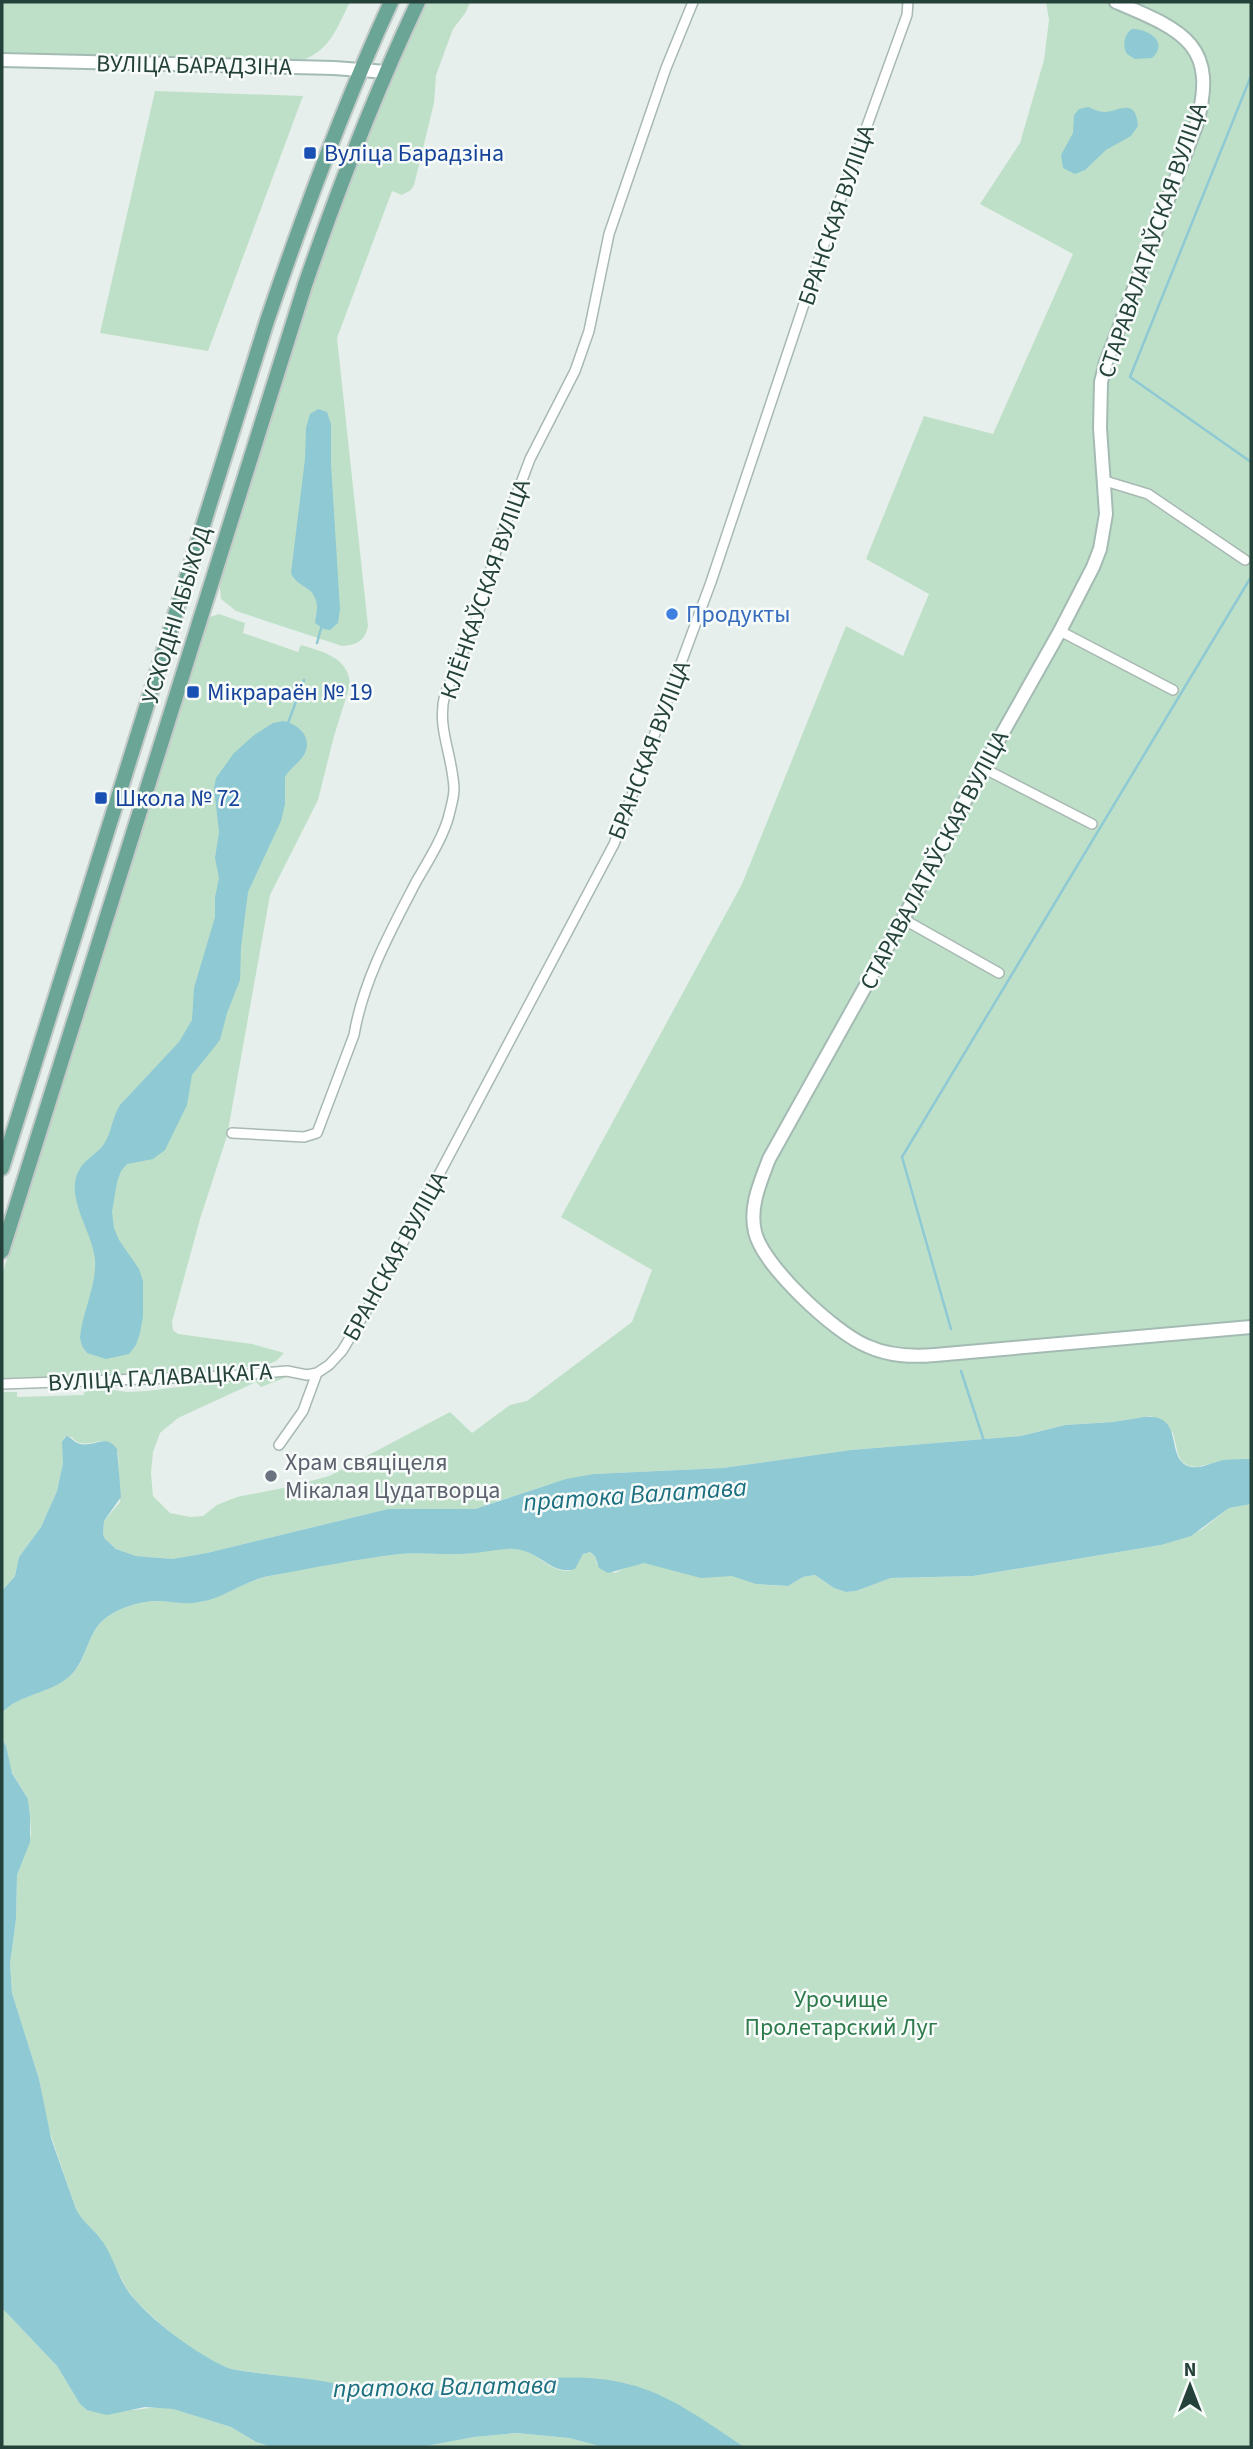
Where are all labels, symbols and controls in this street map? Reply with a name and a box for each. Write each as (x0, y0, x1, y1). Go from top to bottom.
street label: ВУЛІЦА БАРАДЗІНА (96, 46, 292, 85)
street label: СТАРАВАЛАТАЎСКАЯ ВУЛІЦА (1089, 98, 1216, 383)
street label: БРАНСКАЯ ВУЛІЦА (789, 120, 884, 310)
place label: Вуліца Барадзіна (324, 136, 504, 171)
marker: Вуліца Барадзіна (302, 145, 318, 161)
street label: КЛЁНКАЎСКАЯ ВУЛІЦА (431, 474, 540, 704)
street label: УСХОДНІ АБЫХОД (133, 522, 220, 708)
place label: Продукты (686, 597, 790, 632)
marker: Продукты (664, 606, 680, 622)
street label: БРАНСКАЯ ВУЛІЦА (599, 656, 700, 845)
place label: Мікрараён № 19 (207, 675, 373, 710)
marker: Мікрараён № 19 (185, 684, 201, 700)
street label: СТАРАВАЛАТАЎСКАЯ ВУЛІЦА (851, 724, 1018, 996)
place label: Школа № 72 (115, 781, 240, 816)
marker: Школа № 72 (93, 790, 109, 806)
street label: БРАНСКАЯ ВУЛІЦА (334, 1165, 457, 1347)
street label: ВУЛІЦА ГАЛАВАЦКАГА (47, 1354, 273, 1401)
place label: Храм свяціцеля Мікалая Цудатворца (285, 1445, 500, 1508)
marker: Храм свяціцеля Мікалая Цудатворца (263, 1468, 279, 1484)
water label: пратока Валатава (522, 1468, 748, 1521)
park label: Урочище Пролетарский Луг (744, 1982, 938, 2045)
north arrow (1155, 2351, 1225, 2421)
text: N (1184, 2357, 1196, 2384)
water label: пратока Валатава (333, 2366, 557, 2407)

